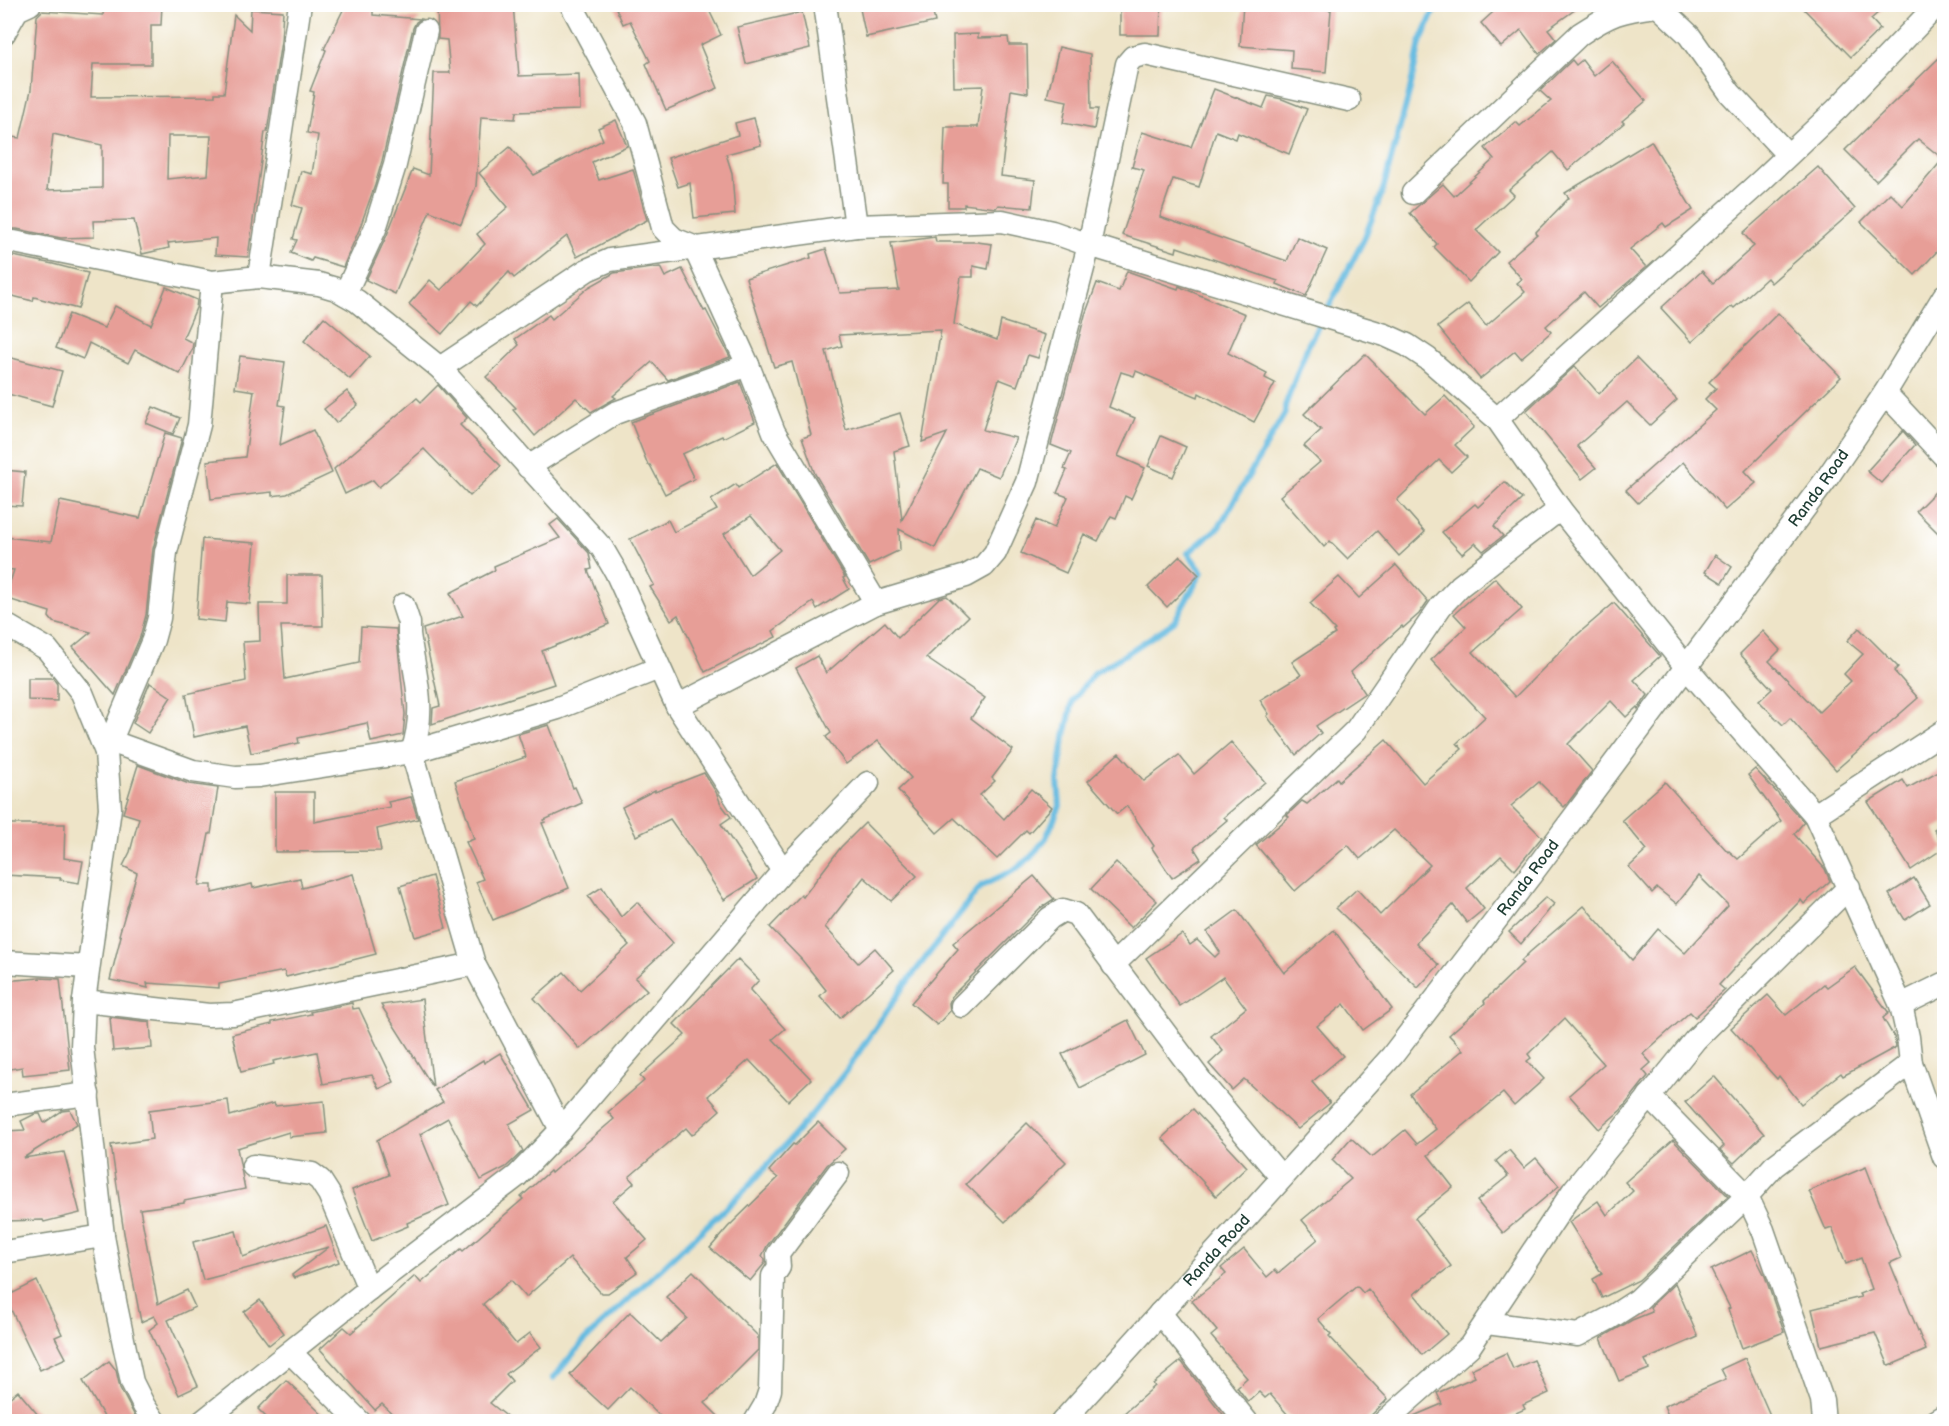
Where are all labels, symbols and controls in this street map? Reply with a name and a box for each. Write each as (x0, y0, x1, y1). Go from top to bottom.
street label: Randa Road (1784, 446, 1853, 531)
street label: Randa Road (1493, 836, 1563, 920)
street label: Randa Road (1179, 1210, 1254, 1291)

